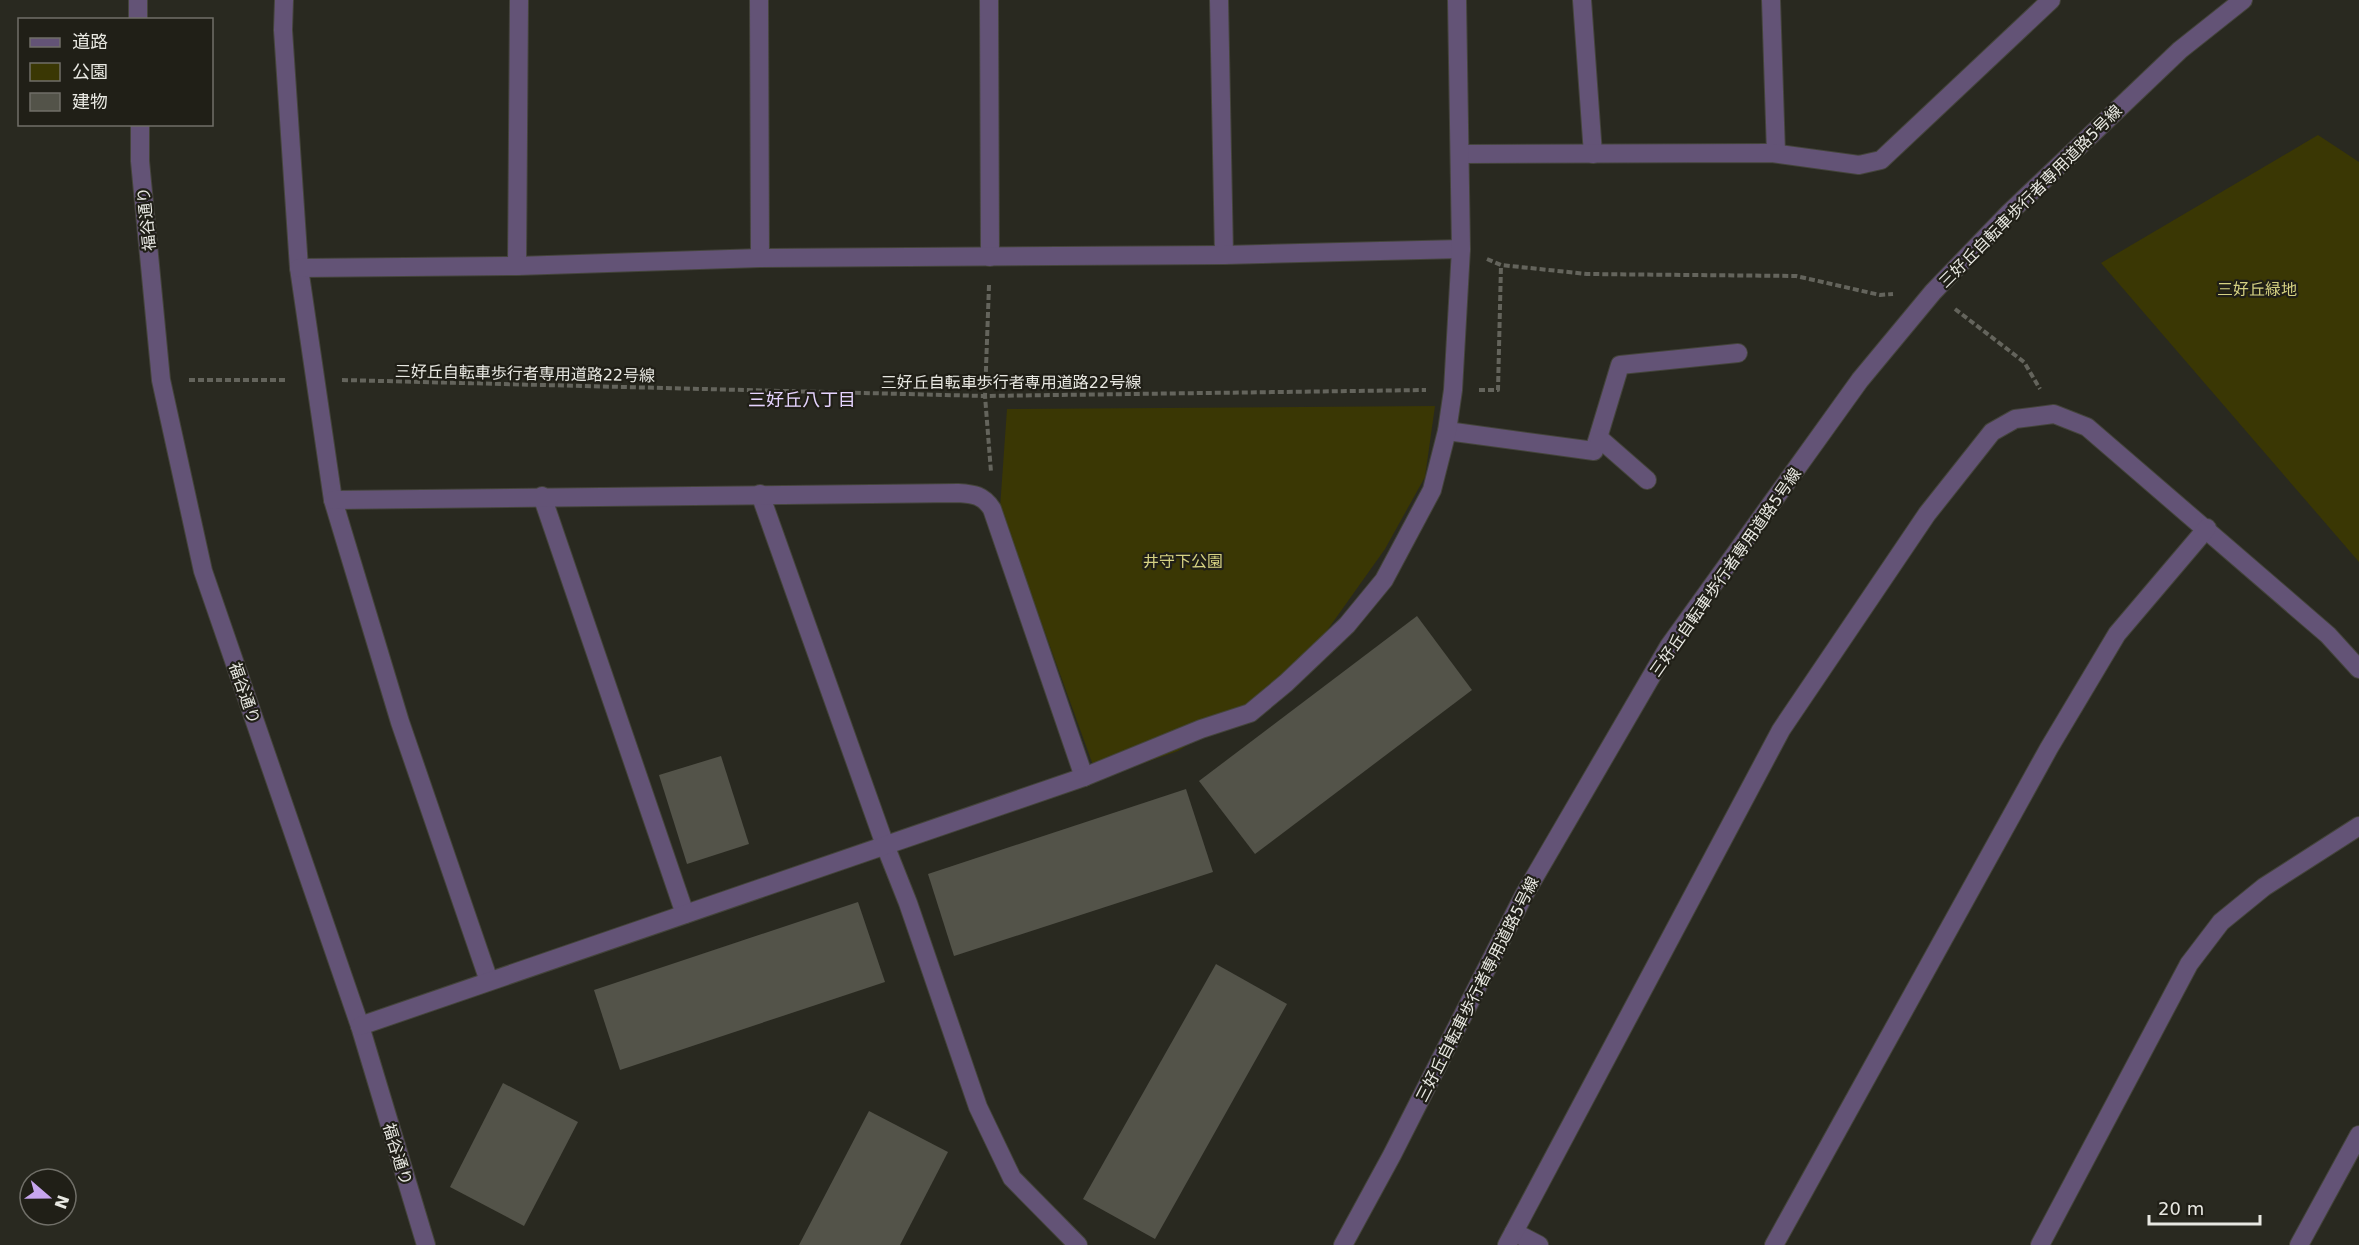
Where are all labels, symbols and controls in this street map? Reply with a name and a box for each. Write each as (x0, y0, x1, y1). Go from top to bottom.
legend (18, 18, 213, 126)
text: 道路 (72, 31, 108, 52)
text: 公園 (72, 61, 108, 82)
text: 建物 (72, 91, 108, 112)
street label: 三好丘自転車歩行者専用道路5号線 (1935, 101, 2126, 292)
street label: 福谷通り (134, 186, 159, 252)
park label: 三好丘緑地 (2217, 280, 2297, 299)
street label: 三好丘自転車歩行者専用道路22号線 (395, 362, 655, 385)
street label: 三好丘自転車歩行者専用道路22号線 (881, 373, 1141, 392)
district label: 三好丘八丁目 (748, 389, 856, 410)
street label: 三好丘自転車歩行者専用道路5号線 (1646, 464, 1805, 680)
park label: 井守下公園 (1143, 552, 1223, 571)
street label: 福谷通り (225, 660, 264, 727)
street label: 三好丘自転車歩行者専用道路5号線 (1412, 873, 1543, 1105)
street label: 福谷通り (379, 1121, 416, 1188)
north arrow (18, 1167, 78, 1227)
scale bar (2149, 1188, 2260, 1226)
text: N (50, 1192, 73, 1212)
text: 20 m (2158, 1198, 2204, 1219)

